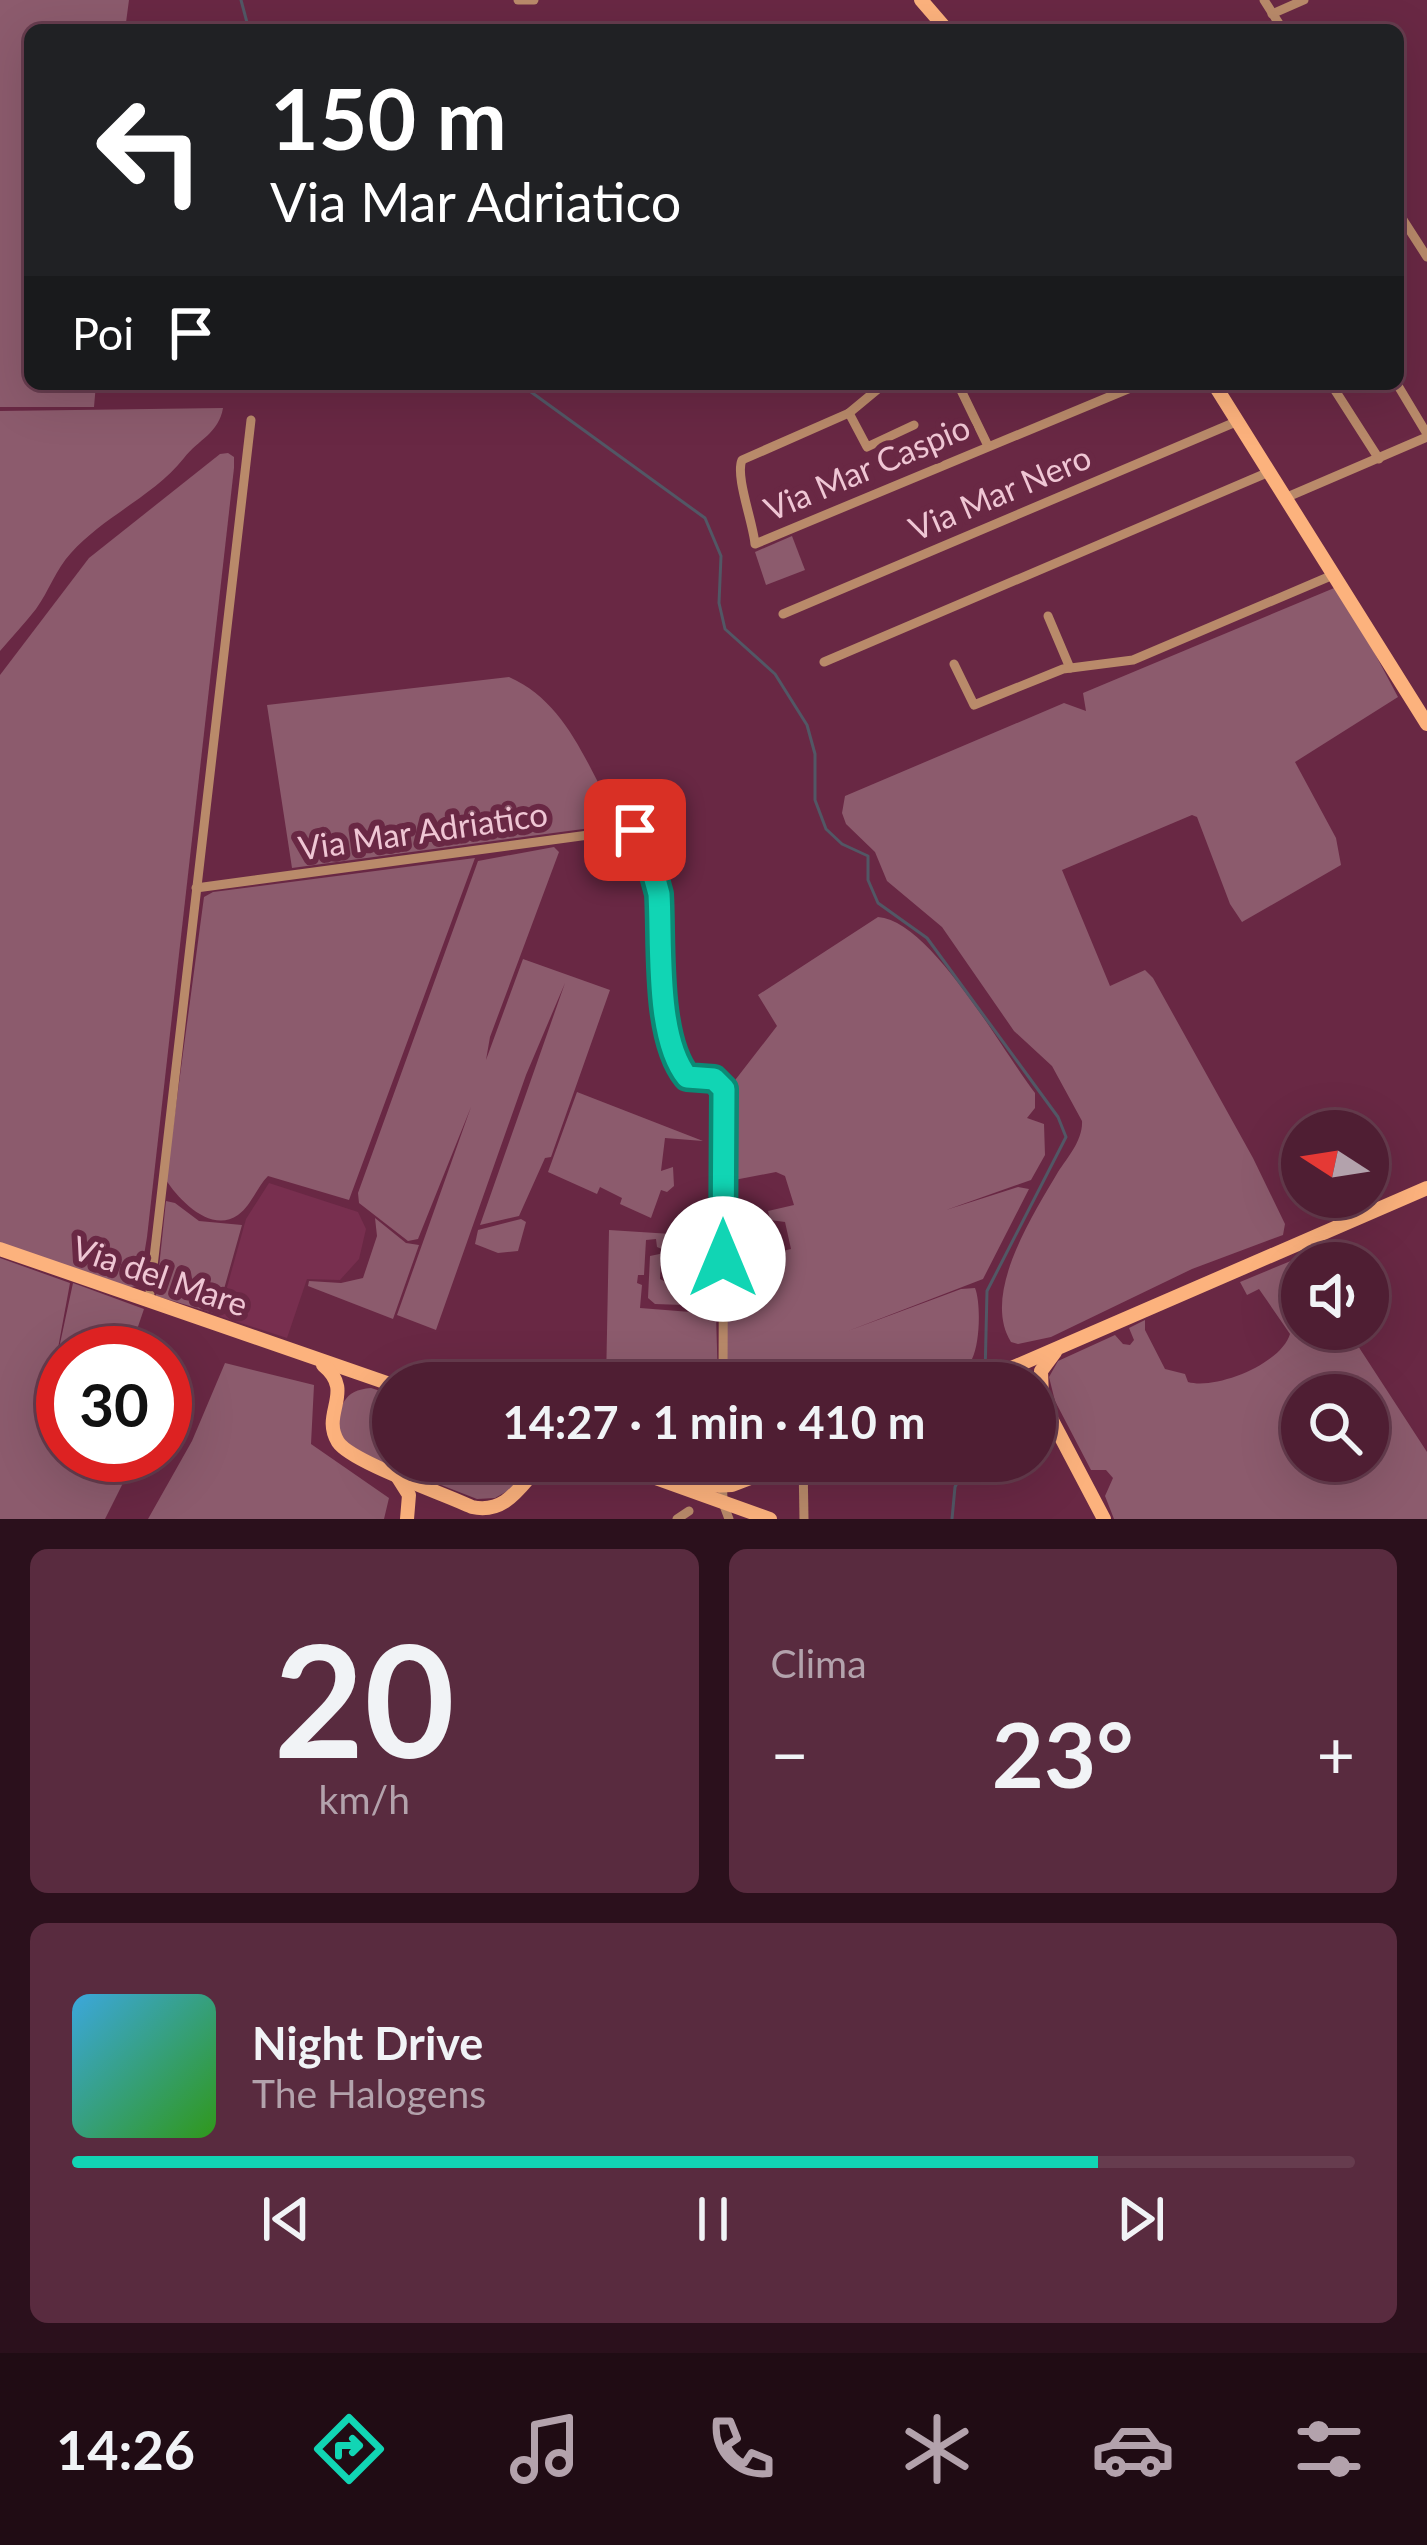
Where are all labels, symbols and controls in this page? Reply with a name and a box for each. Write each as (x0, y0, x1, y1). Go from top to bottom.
text: 150 m (270, 67, 507, 168)
icon: left (72, 72, 228, 228)
text: Via Mar Adriatico (270, 169, 681, 234)
icon: arrive (158, 300, 224, 366)
text: Poi (72, 306, 134, 360)
street label: Via Mar Caspio (758, 406, 975, 528)
street label: Via Mar Nero (903, 436, 1097, 548)
pin (584, 779, 686, 881)
street label: Via Mar Adriatico (296, 793, 550, 867)
icon: arrive (602, 797, 668, 863)
north arrow (1281, 1110, 1389, 1218)
map controls (1281, 1110, 1389, 1482)
position arrow (660, 1196, 786, 1322)
street label: Via del Mare (68, 1226, 253, 1324)
button: sound (1281, 1242, 1389, 1350)
speed limit sign: 30 (36, 1326, 192, 1482)
button: search (1281, 1374, 1389, 1482)
text: 14:27 · 1 min · 410 m (503, 1395, 925, 1449)
text: 20 (274, 1604, 455, 1791)
text: Clima (771, 1640, 867, 1686)
text: 23° (992, 1699, 1134, 1807)
text: − (771, 1714, 809, 1793)
text: + (1317, 1714, 1355, 1793)
text: km/h (319, 1776, 410, 1822)
text: Night Drive (252, 2016, 483, 2070)
text: The Halogens (252, 2070, 486, 2116)
icon: previous (253, 2186, 319, 2252)
icon: pause (680, 2186, 746, 2252)
icon: next (1108, 2186, 1174, 2252)
icon: directions (307, 2407, 391, 2491)
icon: music (503, 2407, 587, 2491)
icon: phone (699, 2407, 783, 2491)
icon: climate (895, 2407, 979, 2491)
icon: car (1091, 2407, 1175, 2491)
icon: filters (1287, 2407, 1371, 2491)
text: 14:26 (56, 2417, 195, 2482)

